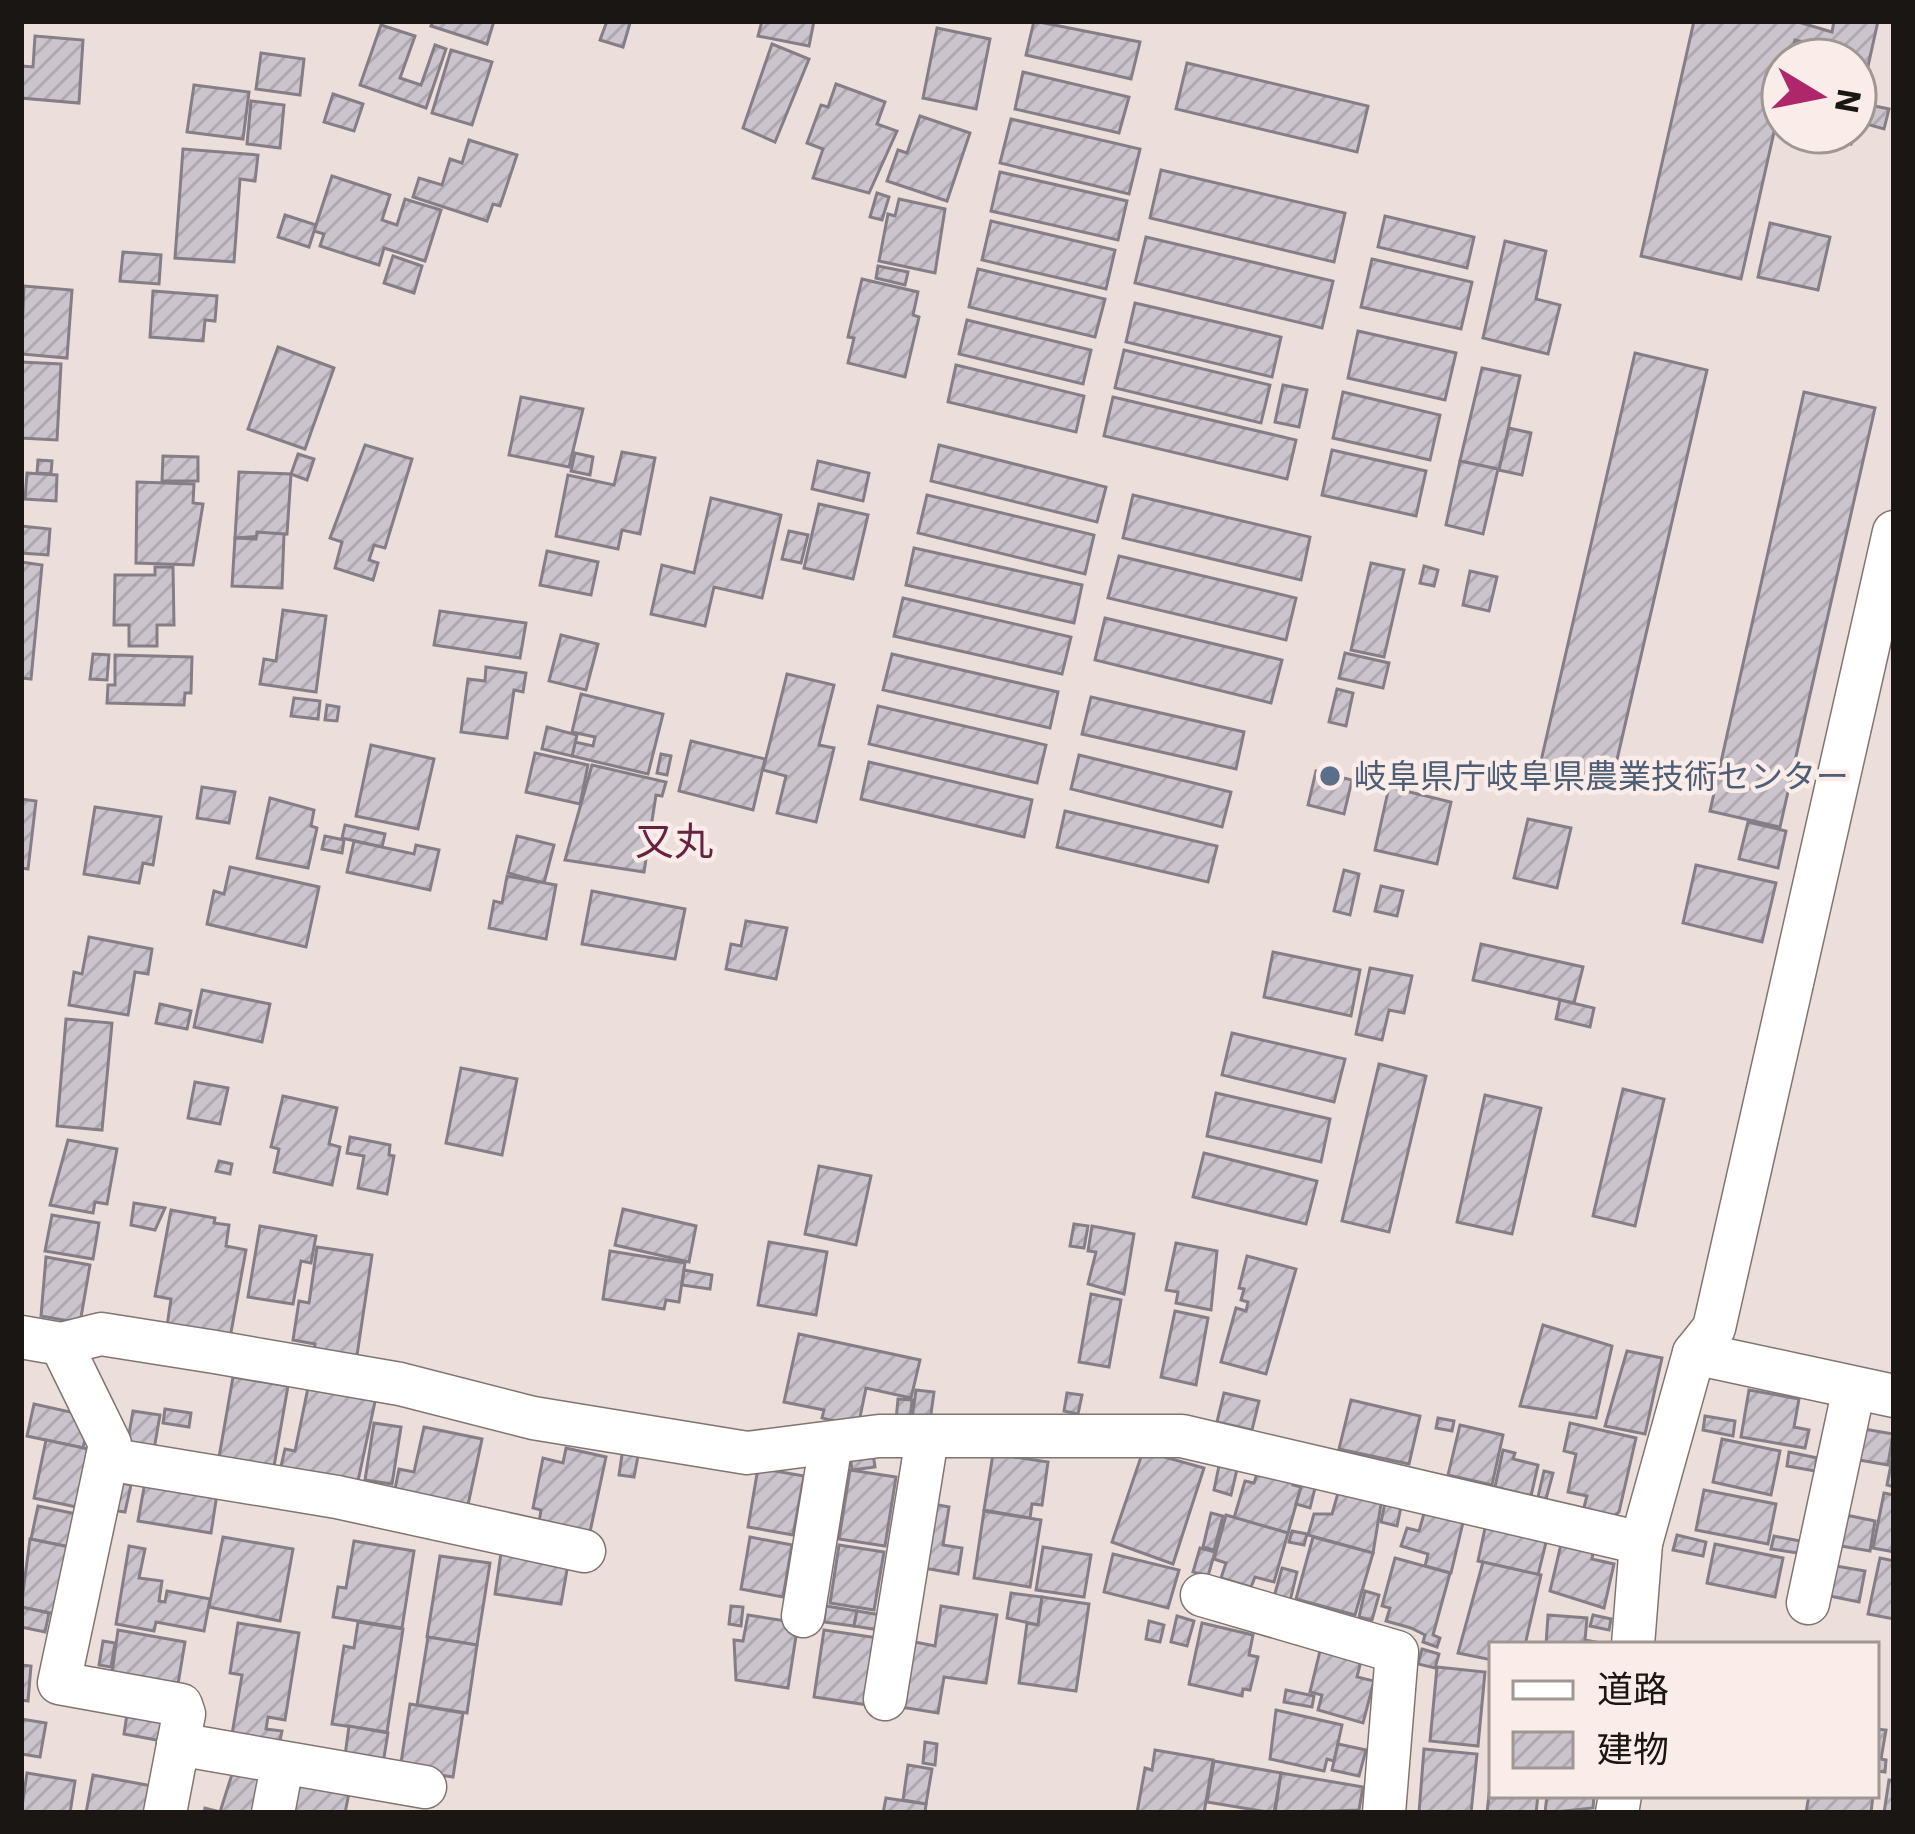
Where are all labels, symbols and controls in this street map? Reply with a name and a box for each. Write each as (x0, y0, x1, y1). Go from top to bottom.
north arrow (1759, 36, 1879, 156)
text: N (1826, 86, 1872, 117)
place label: 岐阜県庁岐阜県農業技術センター (1354, 754, 1849, 797)
marker: 岐阜県庁岐阜県農業技術センター (1317, 763, 1343, 789)
district label: 又丸 (635, 815, 713, 866)
legend (1489, 1642, 1879, 1798)
text: 道路 (1597, 1665, 1669, 1712)
text: 建物 (1597, 1725, 1669, 1772)

